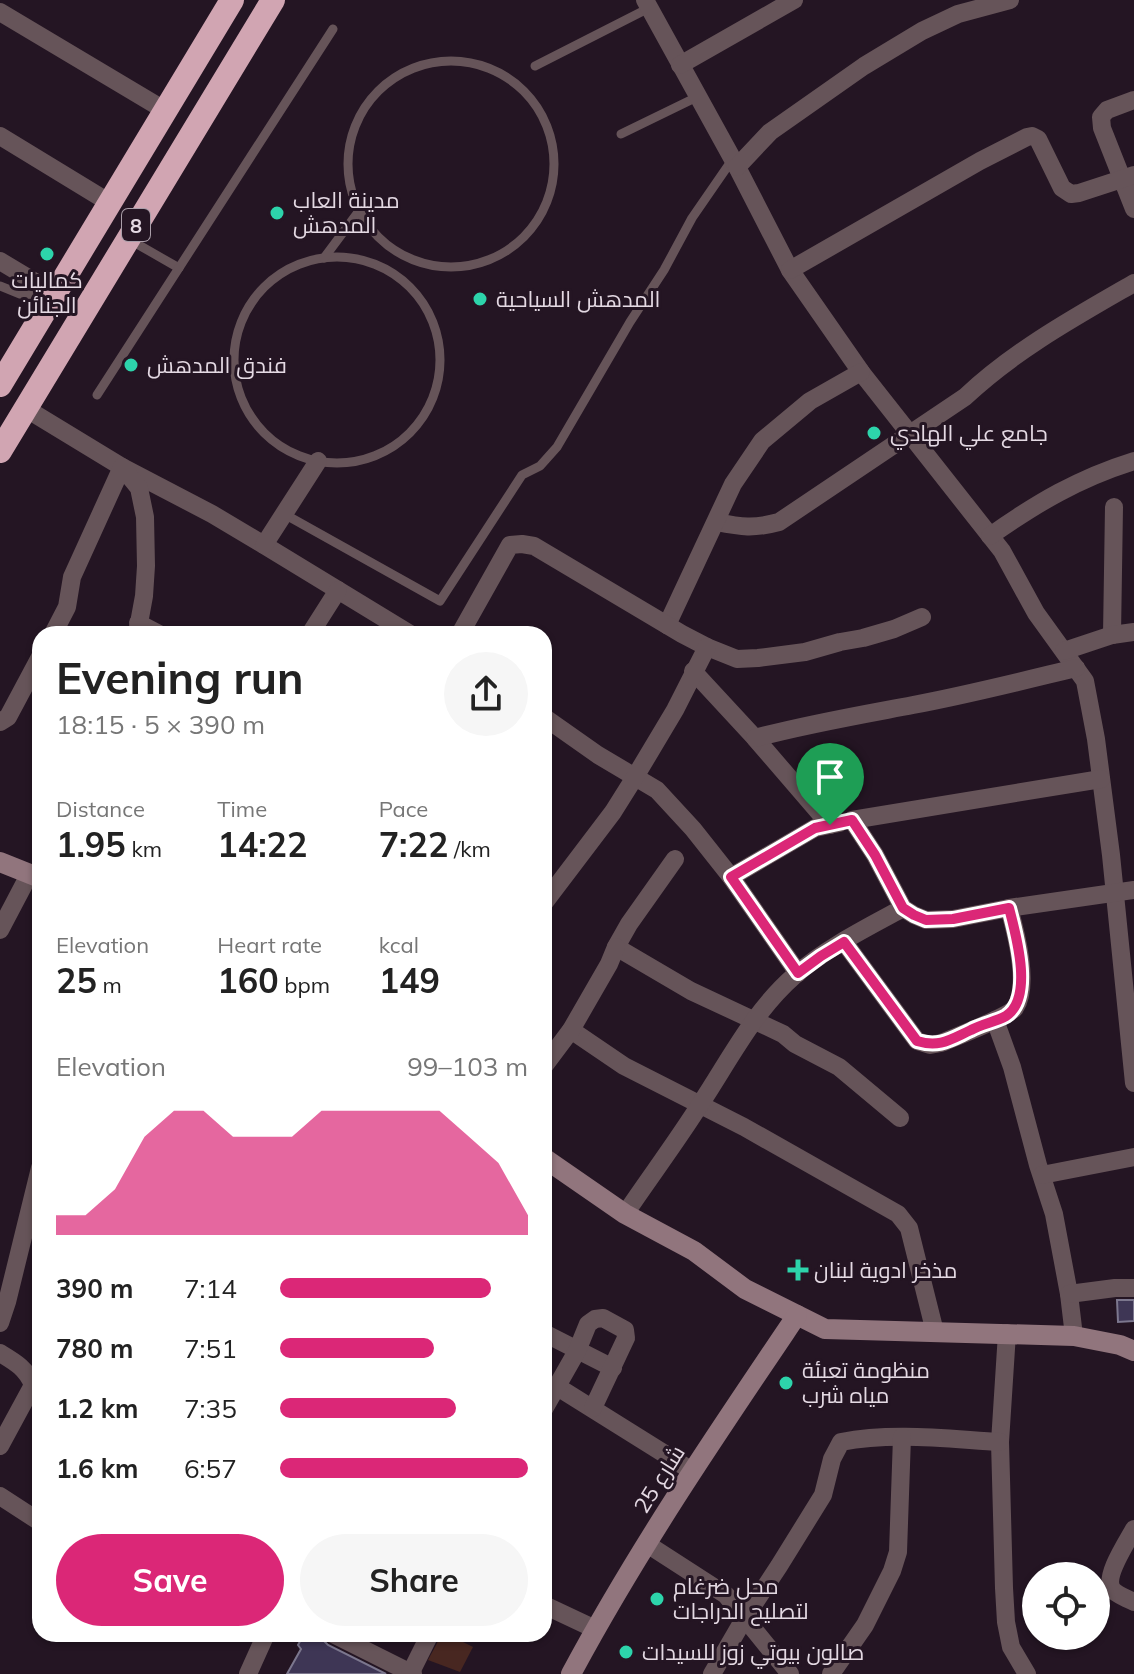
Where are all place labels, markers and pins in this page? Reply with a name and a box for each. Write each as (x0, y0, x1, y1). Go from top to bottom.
place label: مدينة العاب المدهش (293, 186, 400, 239)
marker: مدينة العاب المدهش (268, 204, 286, 222)
marker: كماليات الجنائن (38, 245, 56, 263)
place label: كماليات الجنائن (11, 266, 83, 319)
place label: المدهش السياحية (496, 285, 661, 313)
marker: المدهش السياحية (471, 290, 489, 308)
place label: فندق المدهش (147, 351, 287, 379)
marker: فندق المدهش (122, 356, 140, 374)
place label: جامع علي الهادي (890, 419, 1048, 450)
marker: جامع علي الهادي (865, 424, 883, 442)
pin (796, 743, 864, 825)
place label: مذخر ادوية لبنان (814, 1256, 957, 1284)
marker: مذخر ادوية لبنان (789, 1261, 807, 1279)
place label: منظومة تعبئة مياه شرب (802, 1356, 930, 1409)
marker: منظومة تعبئة مياه شرب (777, 1374, 795, 1392)
place label: محل ضرغام لتصليح الدراجات (673, 1572, 809, 1626)
marker: محل ضرغام لتصليح الدراجات (648, 1590, 666, 1608)
place label: صالون بيوتي زوز للسيدات (642, 1638, 864, 1669)
marker: صالون بيوتي زوز للسيدات (617, 1643, 635, 1661)

